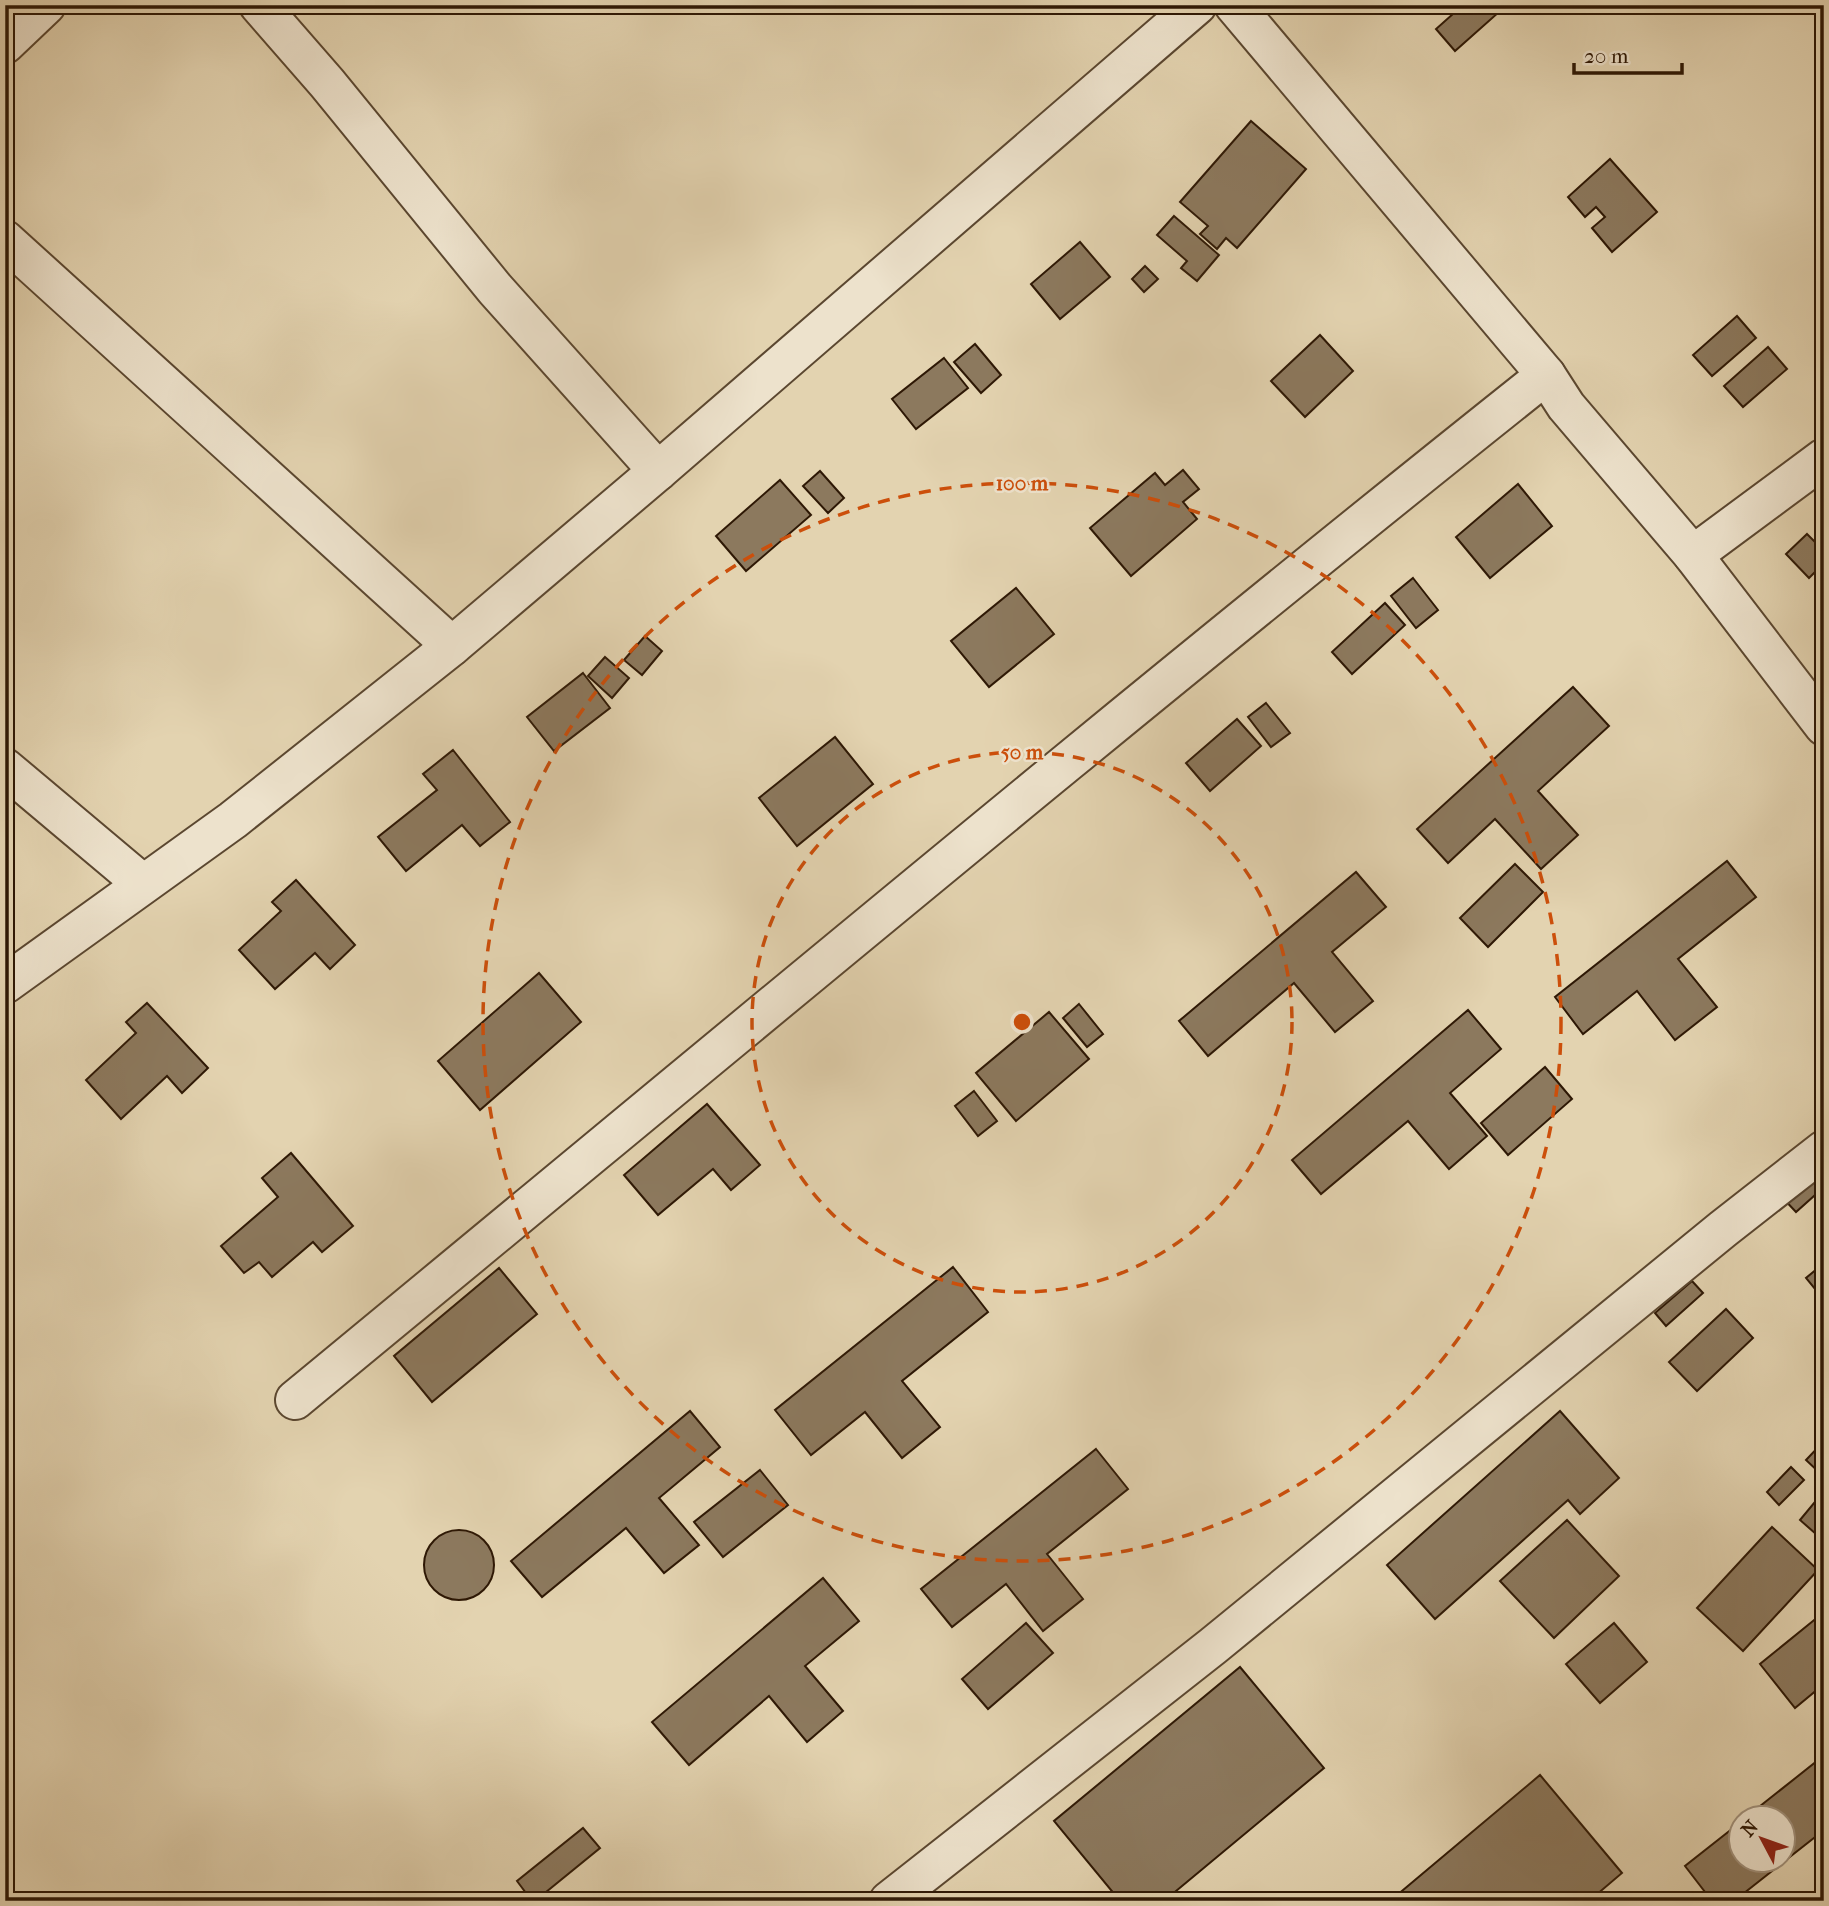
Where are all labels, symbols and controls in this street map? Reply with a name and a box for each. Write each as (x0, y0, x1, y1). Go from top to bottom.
scale bar (1574, 32, 1682, 76)
text: 20 m (1584, 44, 1629, 68)
text: 100 m (996, 471, 1049, 495)
text: 50 m (1001, 740, 1044, 764)
centre of rings (1010, 1010, 1034, 1034)
north arrow (1728, 1804, 1798, 1874)
text: N (1737, 1815, 1763, 1841)

